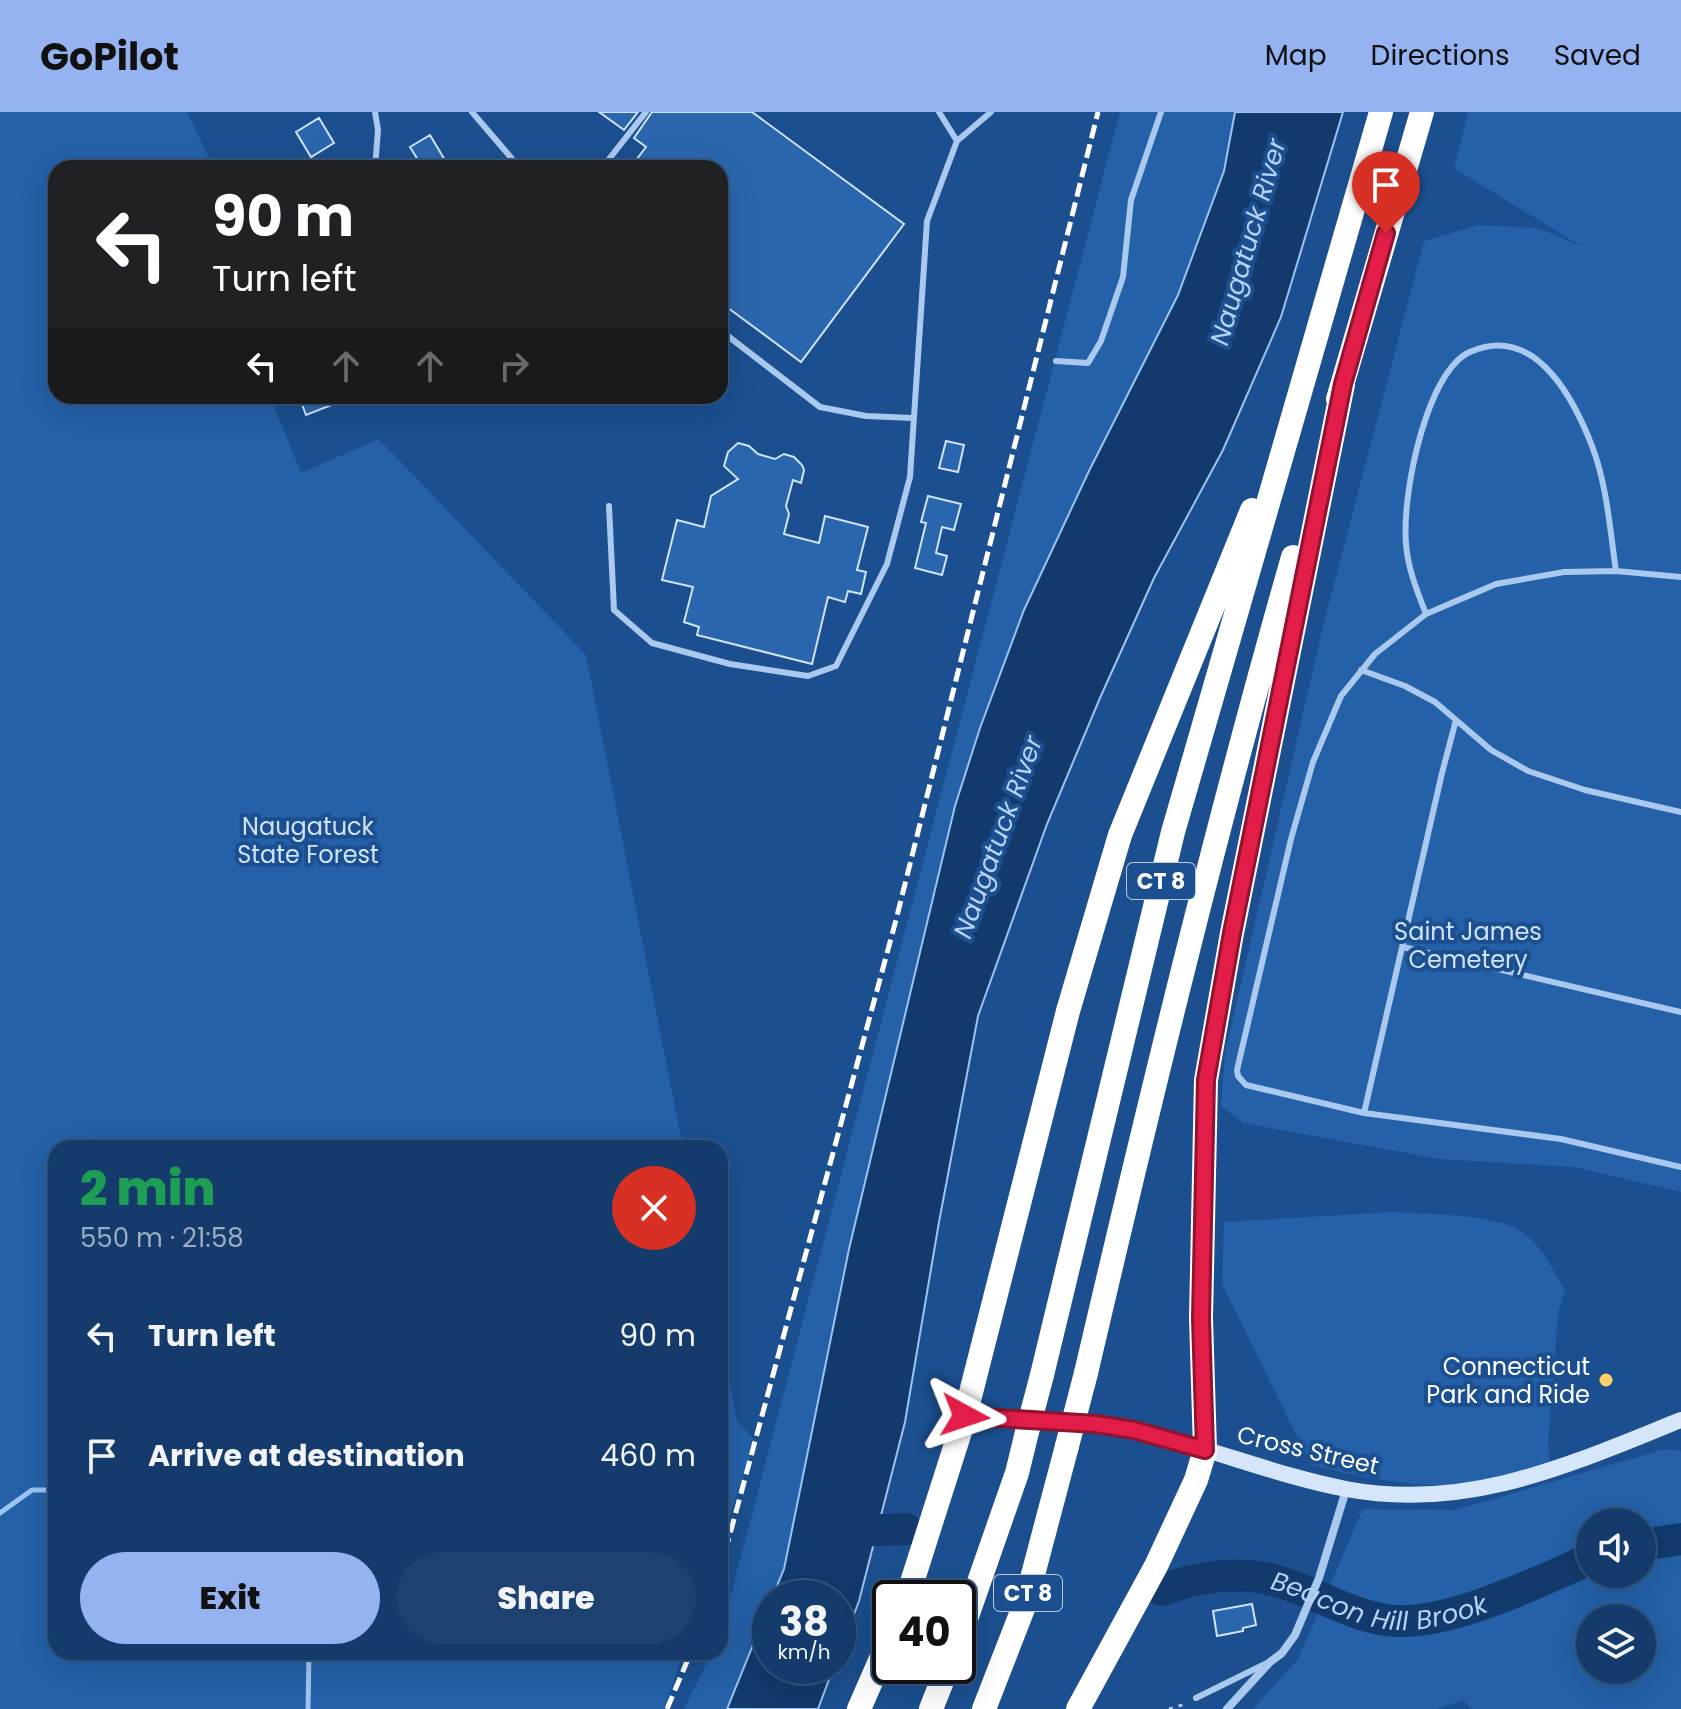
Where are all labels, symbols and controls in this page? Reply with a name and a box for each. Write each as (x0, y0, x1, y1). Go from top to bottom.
text: GoPilot (40, 30, 179, 83)
text: Map (1265, 36, 1327, 75)
text: Directions (1371, 36, 1510, 75)
text: Saved (1554, 36, 1641, 75)
water label: Naugatuck River (1201, 133, 1295, 349)
pin (1352, 151, 1420, 233)
icon: arrive (1364, 163, 1408, 207)
text: 90 m (212, 177, 354, 256)
icon: left (80, 192, 184, 296)
text: Turn left (212, 253, 357, 304)
icon: left (240, 344, 284, 388)
icon: ahead (324, 344, 368, 388)
icon: ahead (408, 344, 452, 388)
icon: right (492, 344, 536, 388)
water label: Naugatuck River (945, 729, 1052, 943)
park label: Naugatuck State Forest (237, 810, 379, 871)
road number: CT 8 (1127, 863, 1195, 899)
park label: Saint James Cemetery (1394, 915, 1542, 976)
text: 2 min (80, 1155, 215, 1222)
button: close (612, 1166, 696, 1250)
text: 550 m · 21:58 (80, 1220, 244, 1256)
icon: left (80, 1314, 124, 1358)
text: Turn left (148, 1314, 276, 1357)
text: 90 m (619, 1314, 696, 1357)
place label: Connecticut Park and Ride (1426, 1350, 1590, 1411)
marker: Connecticut Park and Ride (1597, 1371, 1615, 1389)
position arrow (923, 1374, 1007, 1458)
street label: Cross Street (1234, 1418, 1382, 1482)
icon: arrive (80, 1434, 124, 1478)
text: Arrive at destination (148, 1434, 465, 1477)
text: 460 m (600, 1434, 696, 1477)
map controls (1576, 1508, 1656, 1684)
button: sound (1576, 1508, 1656, 1588)
button: Exit (80, 1552, 380, 1644)
button: Share (396, 1552, 696, 1644)
water label: Beacon Hill Brook (1267, 1563, 1494, 1639)
road number: CT 8 (994, 1575, 1062, 1611)
speed limit sign: 40 (872, 1580, 976, 1684)
text: 38 (779, 1594, 829, 1650)
button: layers (1576, 1604, 1656, 1684)
text: km/h (777, 1638, 831, 1666)

